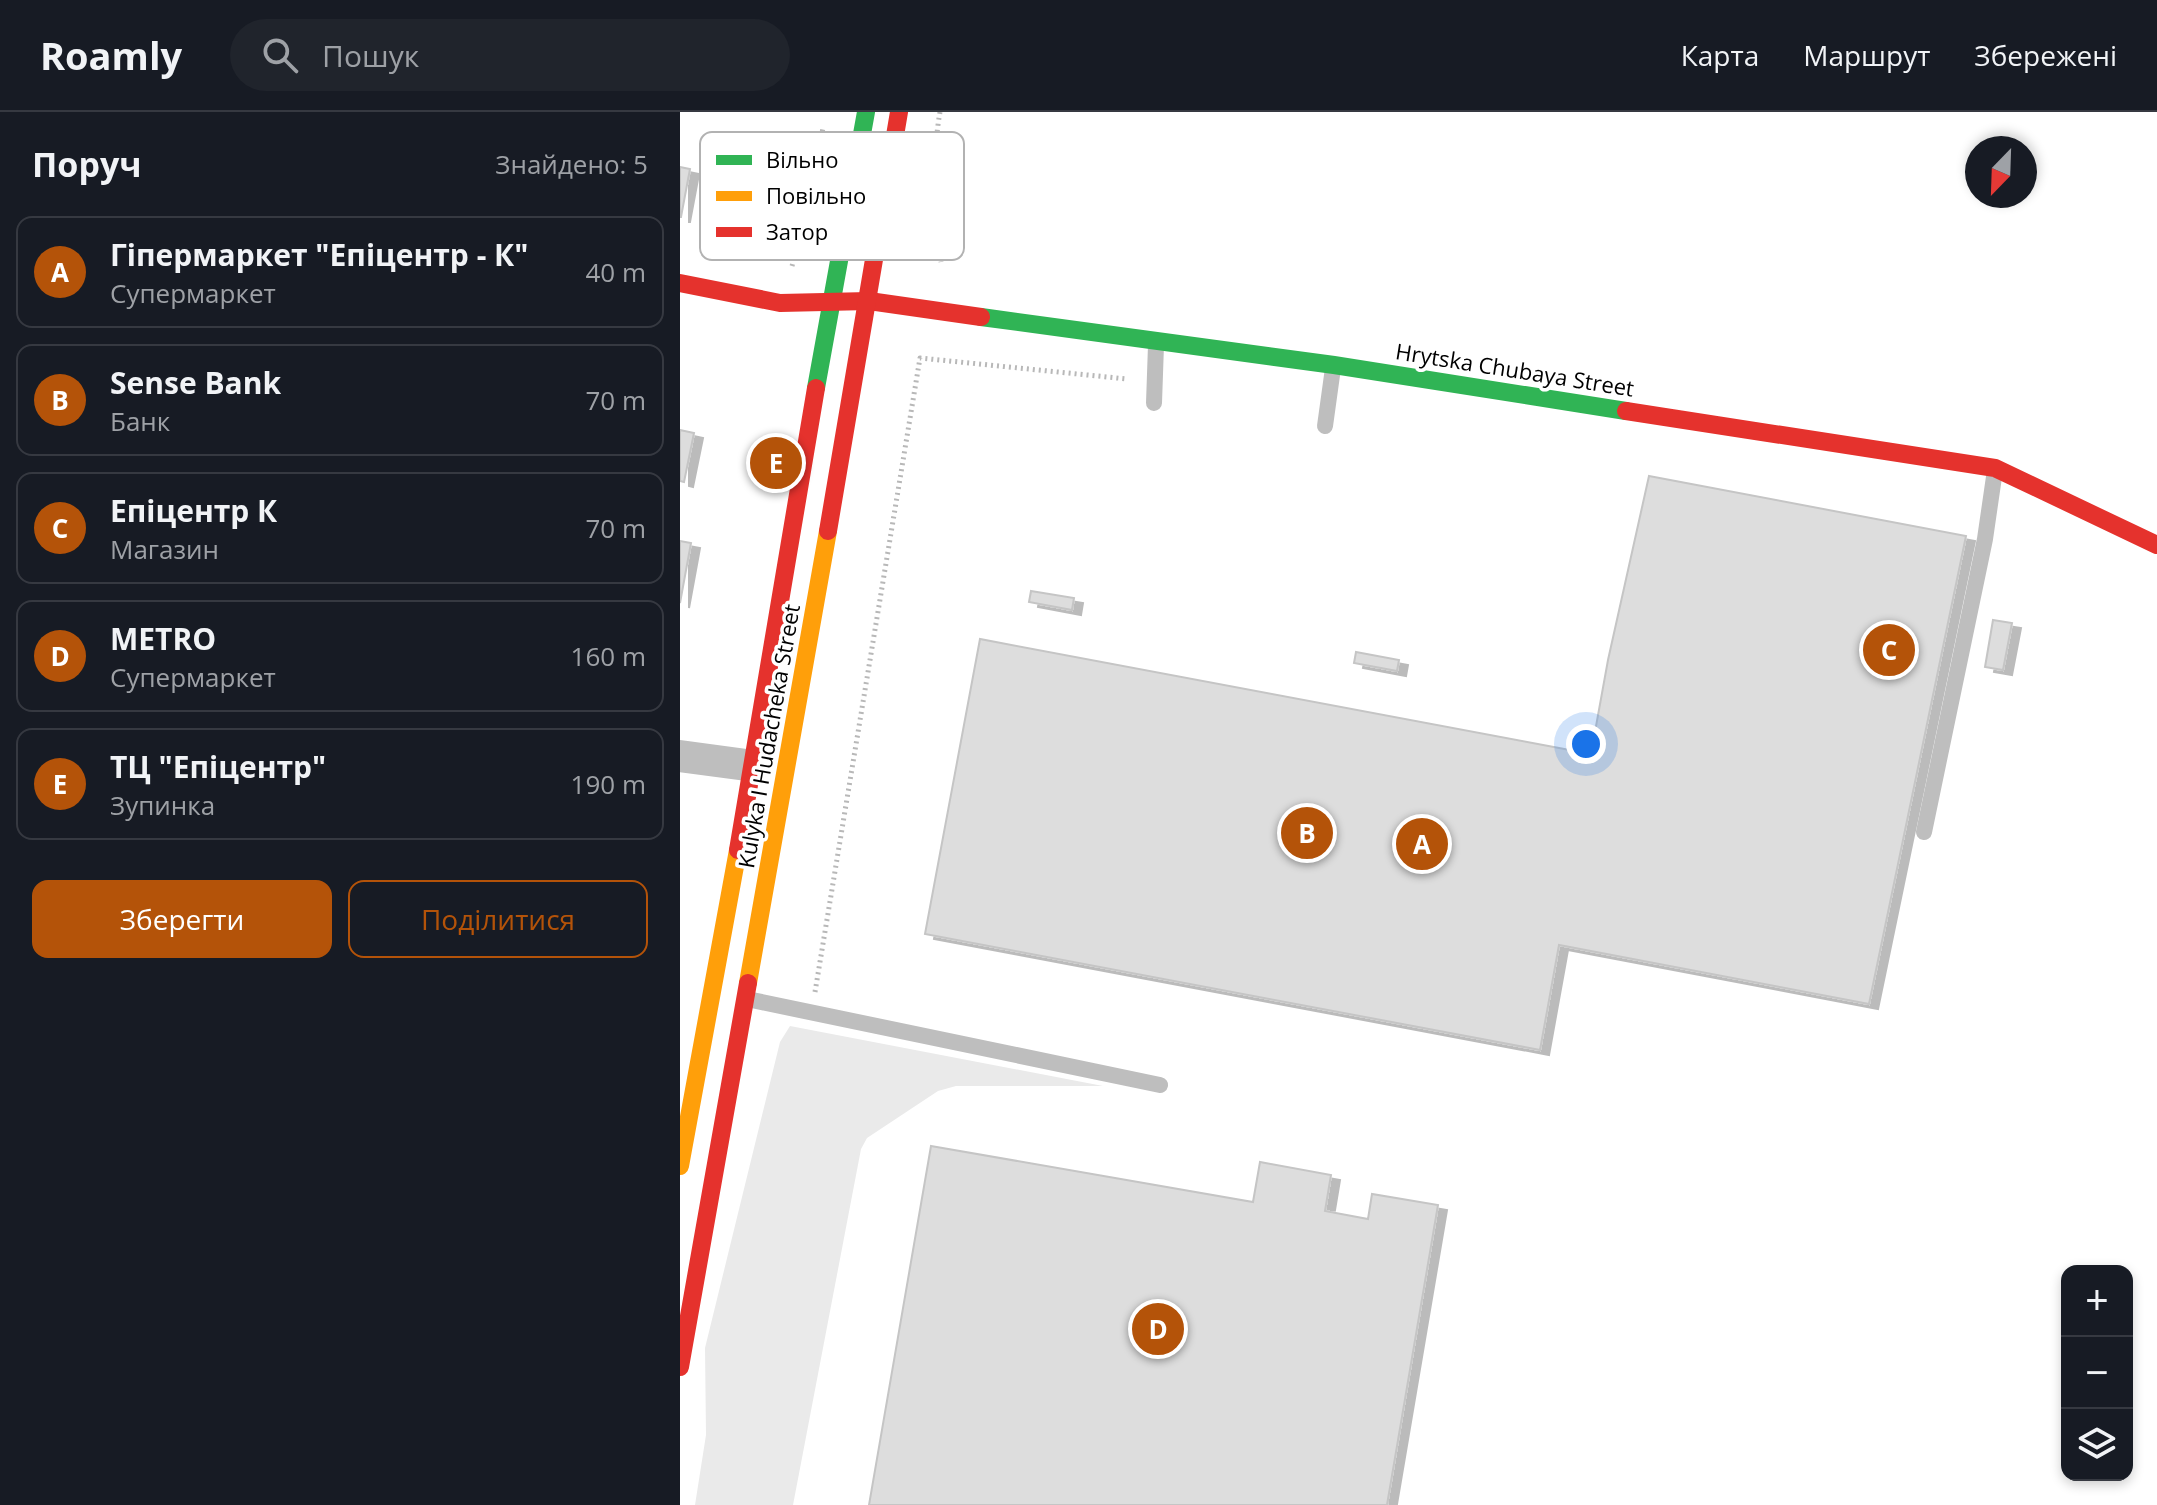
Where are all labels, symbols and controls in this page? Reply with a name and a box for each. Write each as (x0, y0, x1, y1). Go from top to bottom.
search box (230, 19, 790, 91)
text: Roamly (40, 29, 182, 81)
icon: search (258, 33, 302, 77)
text: Пошук (322, 35, 419, 76)
text: Карта (1681, 36, 1759, 74)
text: Маршрут (1803, 36, 1930, 74)
text: Збережені (1974, 36, 2117, 74)
legend (700, 132, 964, 260)
north arrow (1965, 136, 2037, 208)
text: Поруч (32, 141, 142, 187)
text: Вільно (766, 144, 839, 174)
text: Знайдено: 5 (495, 146, 648, 182)
text: Повільно (766, 180, 866, 210)
text: Затор (766, 216, 828, 246)
text: Гіпермаркет "Епіцентр - К" (110, 234, 528, 275)
text: A (51, 254, 69, 290)
text: 40 m (585, 254, 646, 290)
text: Супермаркет (110, 275, 276, 311)
street label: Hrytska Chubaya Street (1394, 335, 1637, 403)
text: Sense Bank (110, 362, 281, 403)
text: B (51, 382, 69, 418)
text: 70 m (585, 382, 646, 418)
text: Банк (110, 403, 170, 439)
pin: E (750, 433, 802, 493)
text: Епіцентр К (110, 490, 277, 531)
text: C (52, 510, 68, 546)
text: 70 m (585, 510, 646, 546)
text: Магазин (110, 531, 219, 567)
street label: Kulyka I Hudacheka Street (730, 601, 806, 870)
text: METRO (110, 618, 216, 659)
pin: C (1863, 620, 1915, 680)
text: D (50, 638, 70, 674)
text: 160 m (571, 638, 646, 674)
text: Супермаркет (110, 659, 276, 695)
your location (1566, 724, 1606, 764)
text: ТЦ "Епіцентр" (110, 746, 326, 787)
text: E (53, 766, 67, 802)
text: 190 m (571, 766, 646, 802)
text: Зупинка (110, 787, 215, 823)
pin: B (1281, 803, 1333, 863)
pin: A (1396, 814, 1448, 874)
button: Зберегти (32, 880, 332, 958)
button: Поділитися (348, 880, 648, 958)
map controls (2061, 1265, 2133, 1481)
button: + (2061, 1265, 2133, 1337)
pin: D (1132, 1299, 1184, 1359)
button: − (2061, 1337, 2133, 1409)
button: layers (2061, 1409, 2133, 1481)

